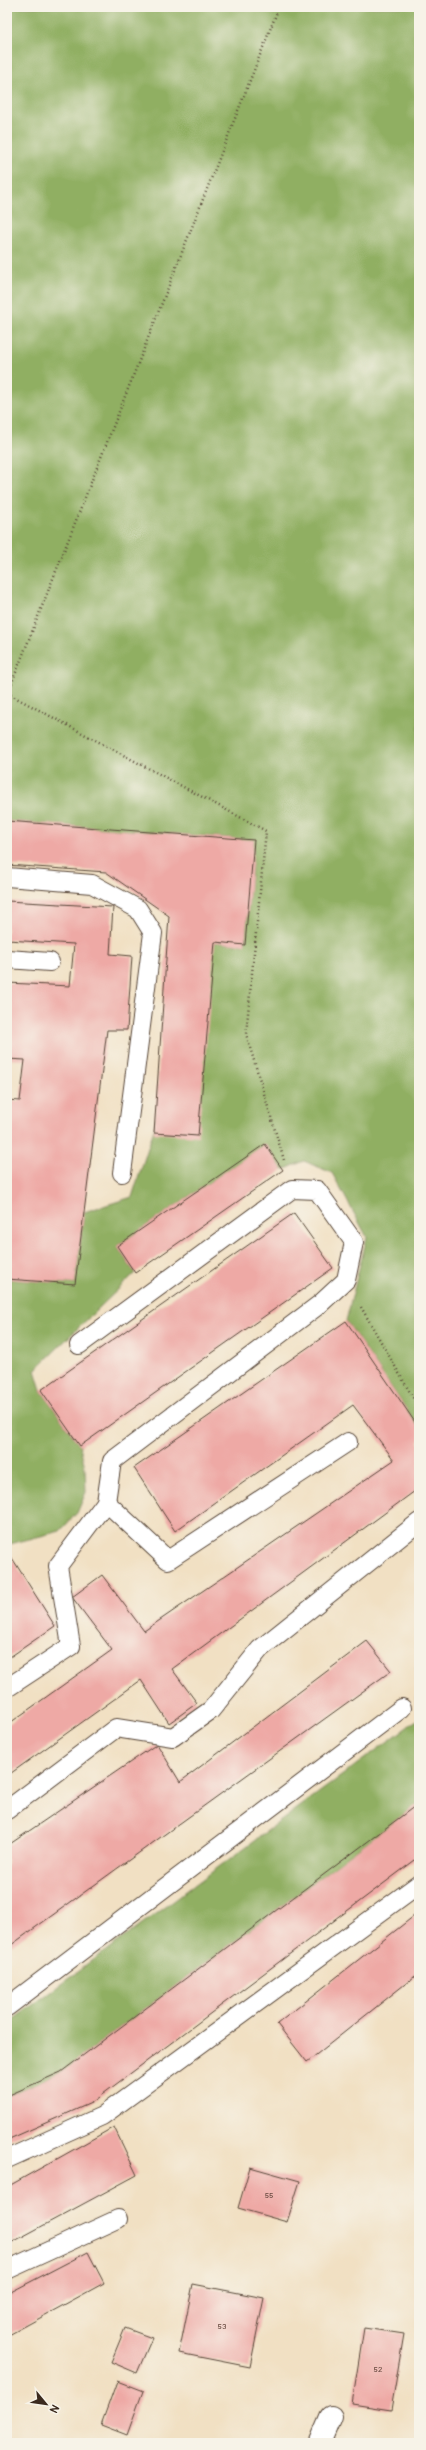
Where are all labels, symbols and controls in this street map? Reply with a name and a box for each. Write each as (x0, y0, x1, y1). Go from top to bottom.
house number: 55 (265, 2191, 273, 2200)
house number: 53 (218, 2322, 227, 2331)
house number: 52 (374, 2365, 383, 2374)
north arrow (26, 2384, 66, 2424)
text: N (47, 2402, 62, 2416)

